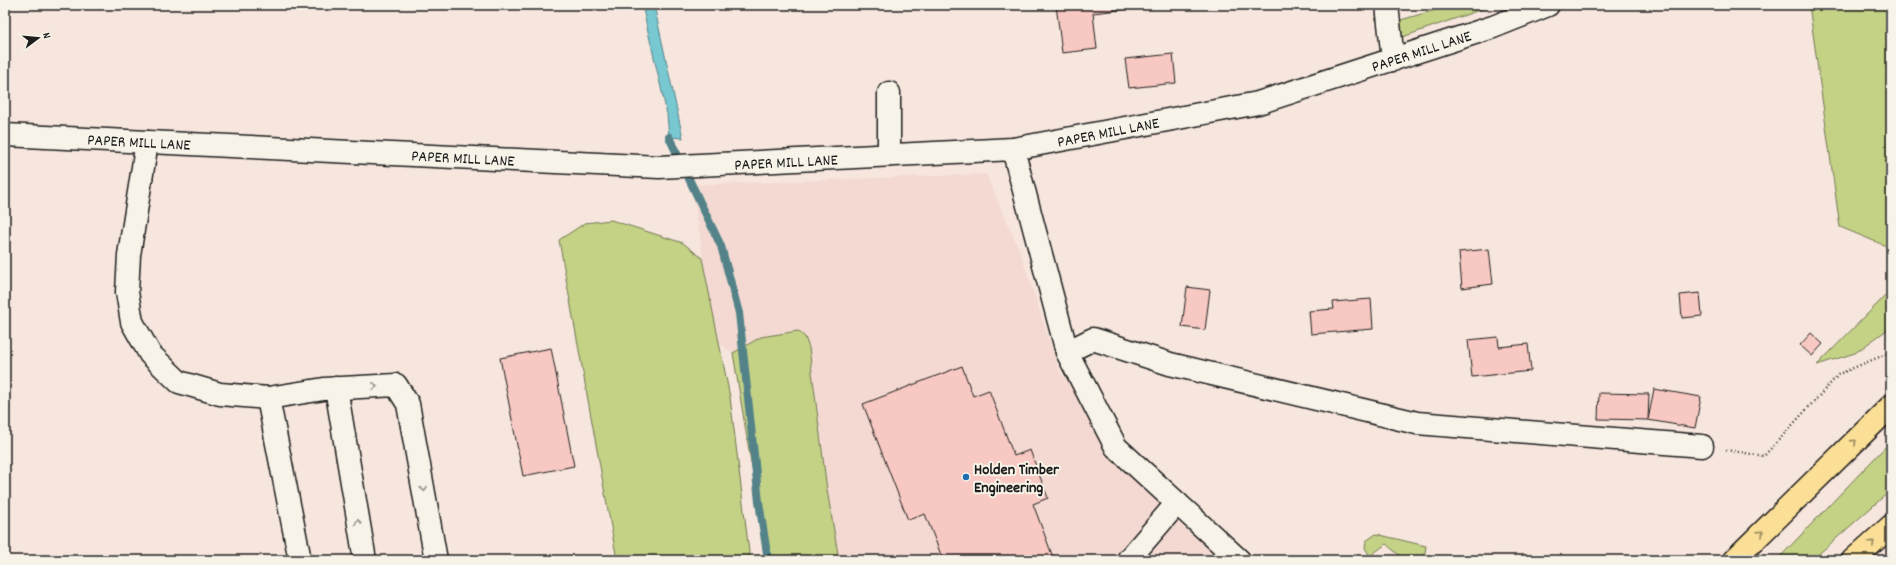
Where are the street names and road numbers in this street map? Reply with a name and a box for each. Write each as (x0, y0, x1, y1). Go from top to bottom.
street label: PAPER MILL LANE (1369, 25, 1475, 79)
street label: PAPER MILL LANE (1055, 112, 1162, 155)
street label: PAPER MILL LANE (87, 129, 192, 158)
street label: PAPER MILL LANE (411, 145, 516, 174)
street label: PAPER MILL LANE (734, 149, 839, 178)

